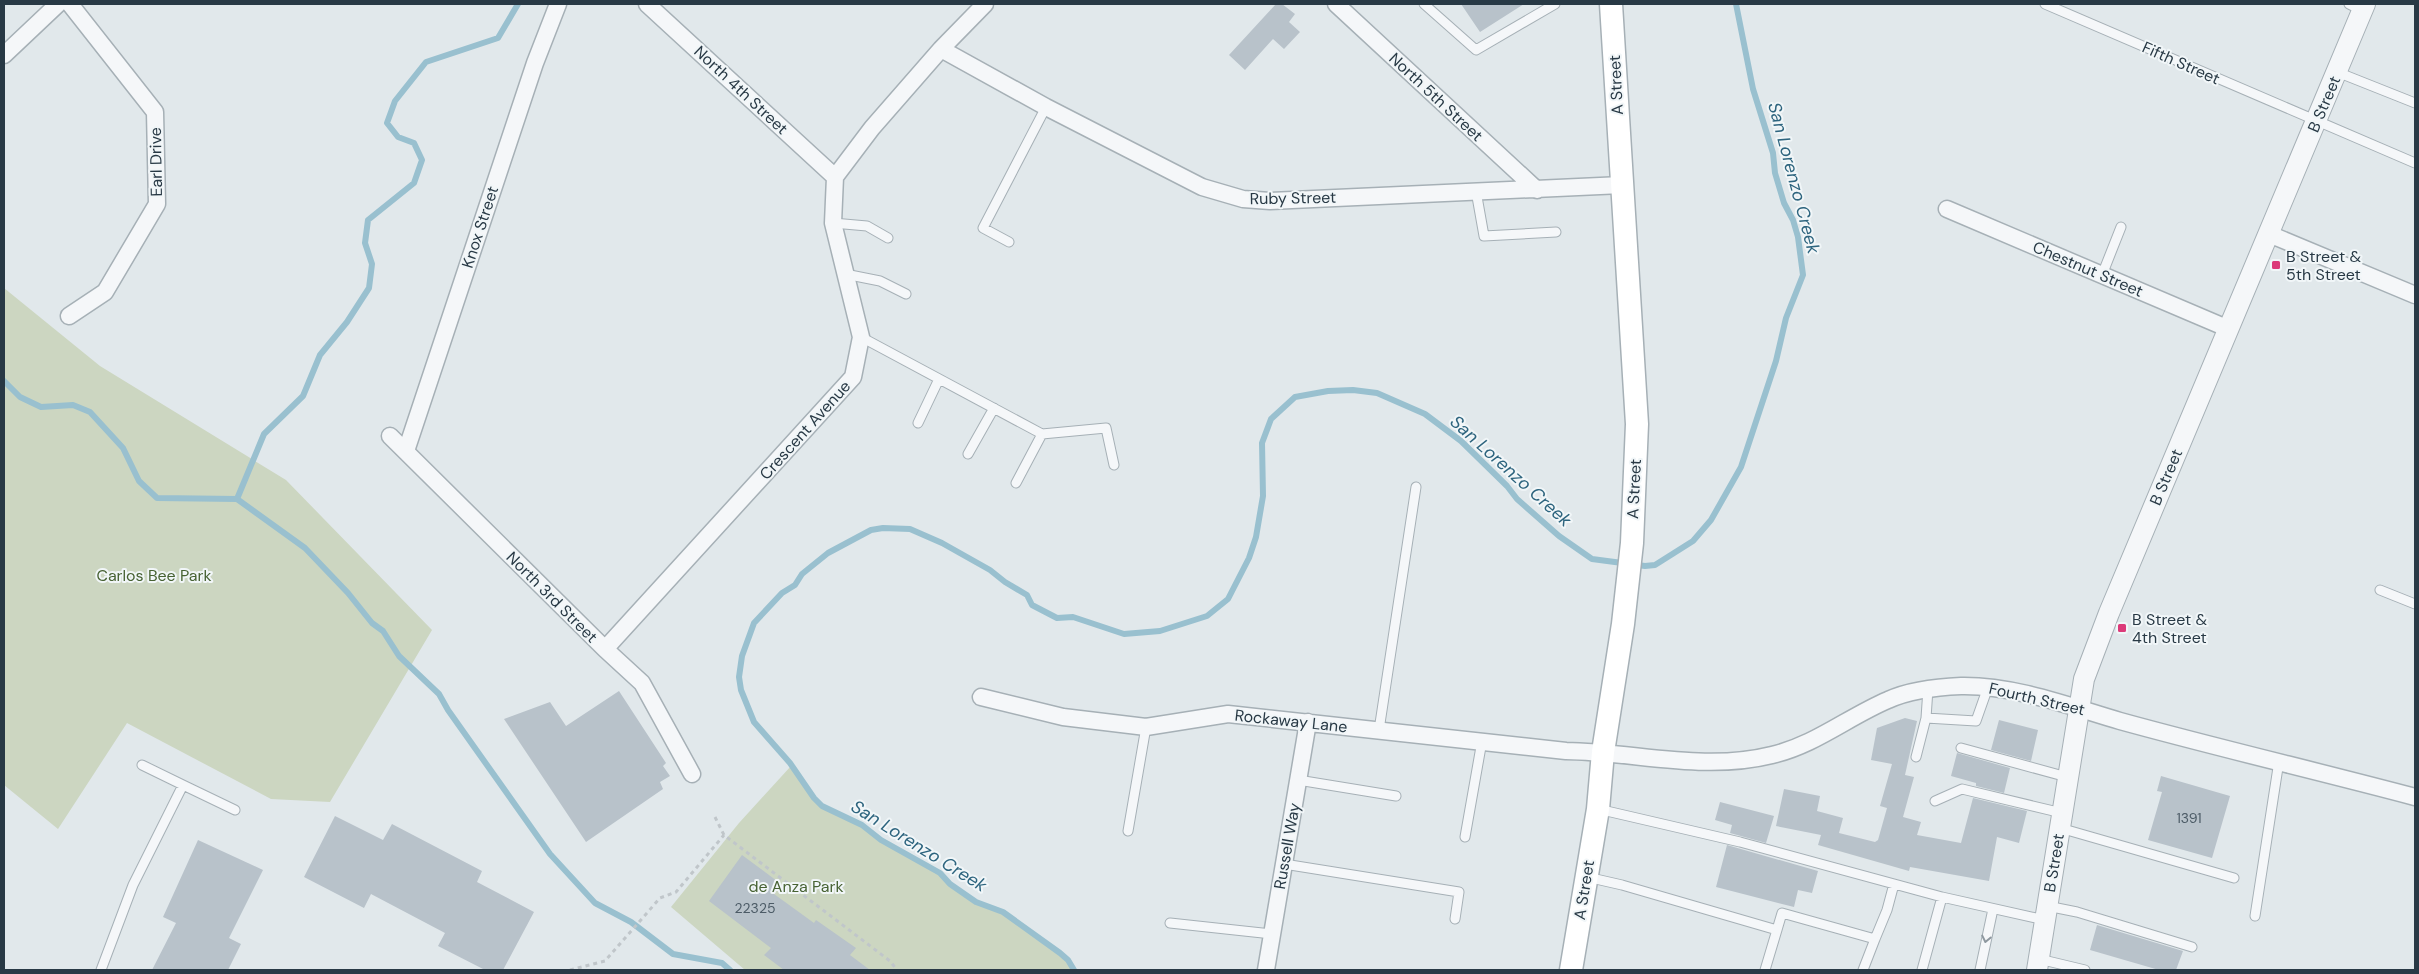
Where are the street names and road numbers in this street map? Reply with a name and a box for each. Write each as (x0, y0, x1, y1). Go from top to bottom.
street label: Fifth Street (2139, 37, 2223, 89)
street label: North 4th Street (690, 41, 792, 139)
street label: North 5th Street (1385, 48, 1487, 146)
street label: A Street (1604, 54, 1628, 116)
street label: B Street (2303, 73, 2345, 135)
street label: Earl Drive (145, 127, 167, 197)
street label: Knox Street (457, 183, 503, 271)
street label: Ruby Street (1250, 187, 1336, 209)
street label: Chestnut Street (2030, 236, 2146, 302)
street label: Crescent Avenue (755, 376, 855, 484)
street label: B Street (2145, 446, 2187, 508)
street label: A Street (1622, 458, 1646, 520)
street label: North 3rd Street (502, 547, 602, 647)
street label: Fourth Street (1987, 678, 2087, 720)
street label: Rockaway Lane (1234, 705, 1348, 737)
street label: Russell Way (1269, 801, 1305, 891)
street label: B Street (2039, 832, 2069, 894)
street label: A Street (1569, 859, 1599, 921)

